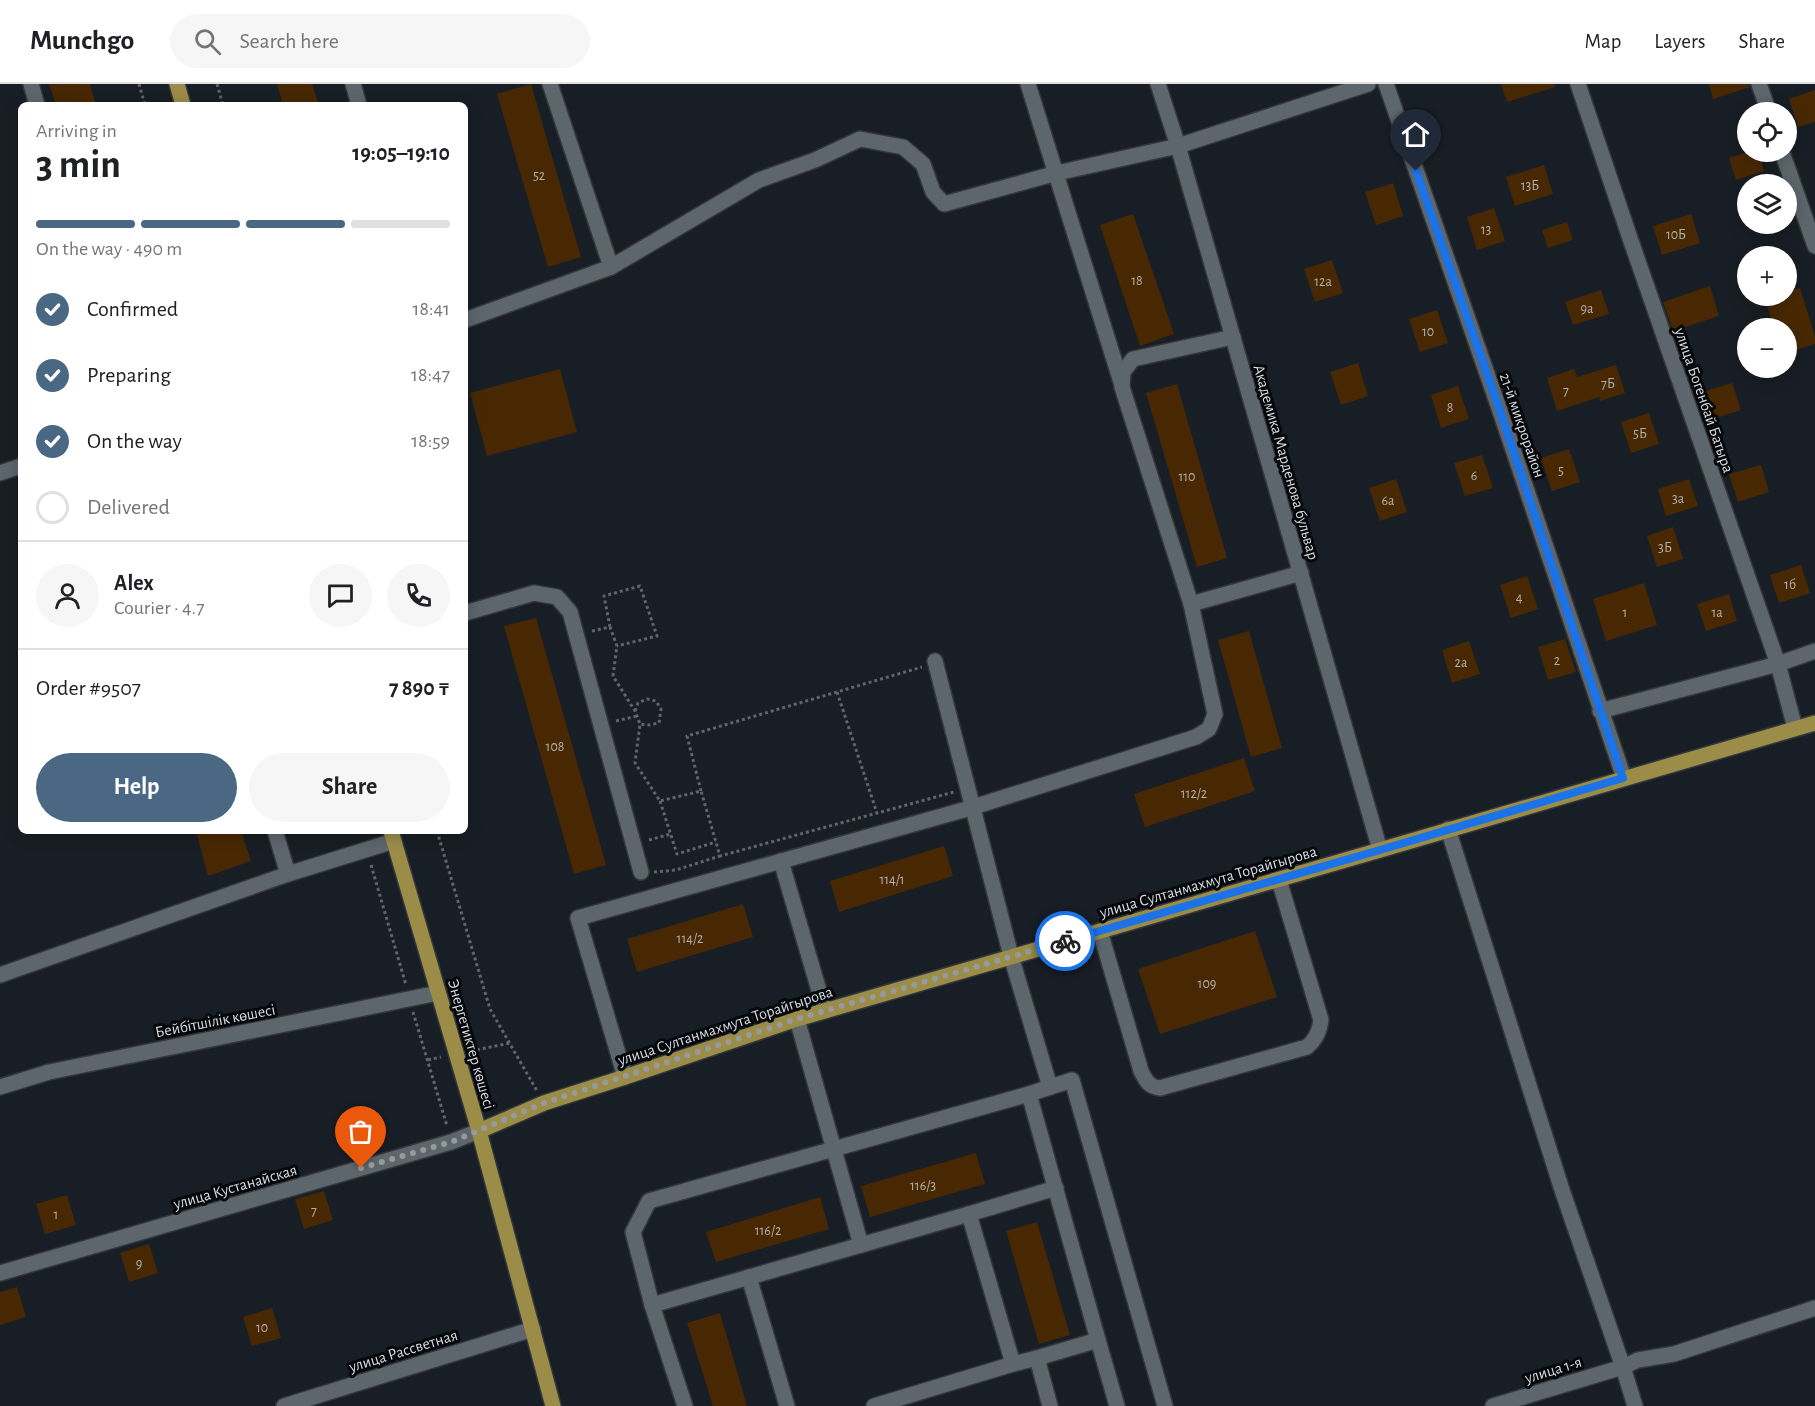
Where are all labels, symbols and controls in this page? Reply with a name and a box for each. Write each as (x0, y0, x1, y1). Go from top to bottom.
search box (170, 14, 590, 68)
icon: search (191, 25, 224, 58)
text: Munchgo (30, 27, 134, 55)
text: Search here (239, 30, 339, 52)
text: Map (1585, 31, 1621, 52)
text: Layers (1654, 31, 1705, 52)
text: Share (1738, 31, 1785, 52)
map controls (1737, 102, 1797, 378)
button: locate (1737, 102, 1797, 162)
pin (1390, 109, 1441, 171)
icon: home (1399, 118, 1432, 151)
text: Arriving in (36, 121, 117, 141)
text: 19:05–19:10 (352, 142, 450, 164)
text: 3 min (36, 146, 121, 185)
house number: 52 (533, 169, 545, 183)
button: layers (1737, 174, 1797, 234)
house number: 13Б (1521, 179, 1539, 193)
house number: 13 (1481, 223, 1492, 237)
house number: 10Б (1666, 228, 1686, 242)
text: On the way · 490 m (36, 239, 182, 259)
button: + (1737, 246, 1797, 306)
house number: 18 (1131, 274, 1143, 288)
house number: 12а (1314, 275, 1332, 289)
icon: check (36, 293, 69, 326)
text: Confirmed (87, 298, 178, 320)
text: 18:41 (413, 299, 450, 319)
house number: 9а (1581, 302, 1594, 316)
button: − (1737, 318, 1797, 378)
house number: 10 (1422, 325, 1434, 339)
street label: улица Богенбай Батыра (1670, 325, 1736, 475)
icon: check (36, 359, 69, 392)
street label: Академика Марденова бульвар (1250, 363, 1322, 562)
text: Preparing (87, 364, 171, 386)
text: 18:47 (411, 365, 450, 385)
street label: 21-й микрорайон (1497, 371, 1548, 480)
house number: 7Б (1601, 377, 1615, 391)
house number: 7 (1563, 384, 1569, 398)
house number: 8 (1447, 401, 1453, 415)
icon: check (36, 425, 69, 458)
house number: 5Б (1633, 427, 1647, 441)
text: On the way (87, 430, 182, 452)
text: 18:59 (411, 431, 450, 451)
house number: 5 (1558, 464, 1564, 478)
house number: 6 (1471, 469, 1477, 483)
house number: 110 (1178, 470, 1196, 484)
house number: 3а (1672, 492, 1685, 506)
house number: 6а (1382, 494, 1395, 508)
text: Delivered (87, 496, 170, 518)
house number: 3Б (1658, 541, 1672, 555)
button: person (36, 564, 99, 627)
button: chat (309, 564, 372, 627)
button: phone (387, 564, 450, 627)
text: Alex (114, 572, 154, 594)
house number: 1б (1784, 578, 1796, 592)
house number: 4 (1516, 591, 1523, 605)
text: Courier · 4.7 (114, 598, 205, 618)
house number: 1 (1623, 606, 1627, 620)
house number: 1а (1711, 606, 1723, 620)
house number: 2 (1554, 654, 1560, 668)
house number: 2а (1455, 656, 1468, 670)
text: Order #9507 (36, 677, 141, 699)
text: 7 890 ₸ (389, 677, 450, 699)
house number: 108 (546, 740, 564, 754)
button: Help (36, 753, 237, 822)
button: Share (249, 753, 450, 822)
house number: 112/2 (1181, 787, 1207, 801)
street label: улица Султанмахмута Торайгырова (1097, 843, 1319, 922)
house number: 114/1 (879, 873, 905, 887)
courier (1035, 911, 1095, 971)
icon: bike (1049, 925, 1082, 958)
house number: 114/2 (677, 932, 703, 946)
street label: Энергетиктер көшесі (445, 977, 497, 1111)
house number: 109 (1198, 977, 1216, 991)
street label: улица Султанмахмута Торайгырова (615, 984, 835, 1070)
street label: Бейбітшілік көшесі (154, 1002, 277, 1040)
pin (335, 1106, 386, 1168)
icon: bag (344, 1115, 377, 1148)
street label: улица Кустанайская (171, 1162, 299, 1213)
house number: 116/3 (910, 1179, 936, 1193)
house number: 7 (311, 1204, 317, 1218)
house number: 1 (54, 1208, 58, 1222)
house number: 116/2 (755, 1224, 781, 1238)
house number: 9 (136, 1257, 142, 1271)
house number: 10 (256, 1321, 268, 1335)
street label: улица Рассветная (346, 1327, 460, 1376)
street label: улица 1-я (1522, 1354, 1584, 1387)

